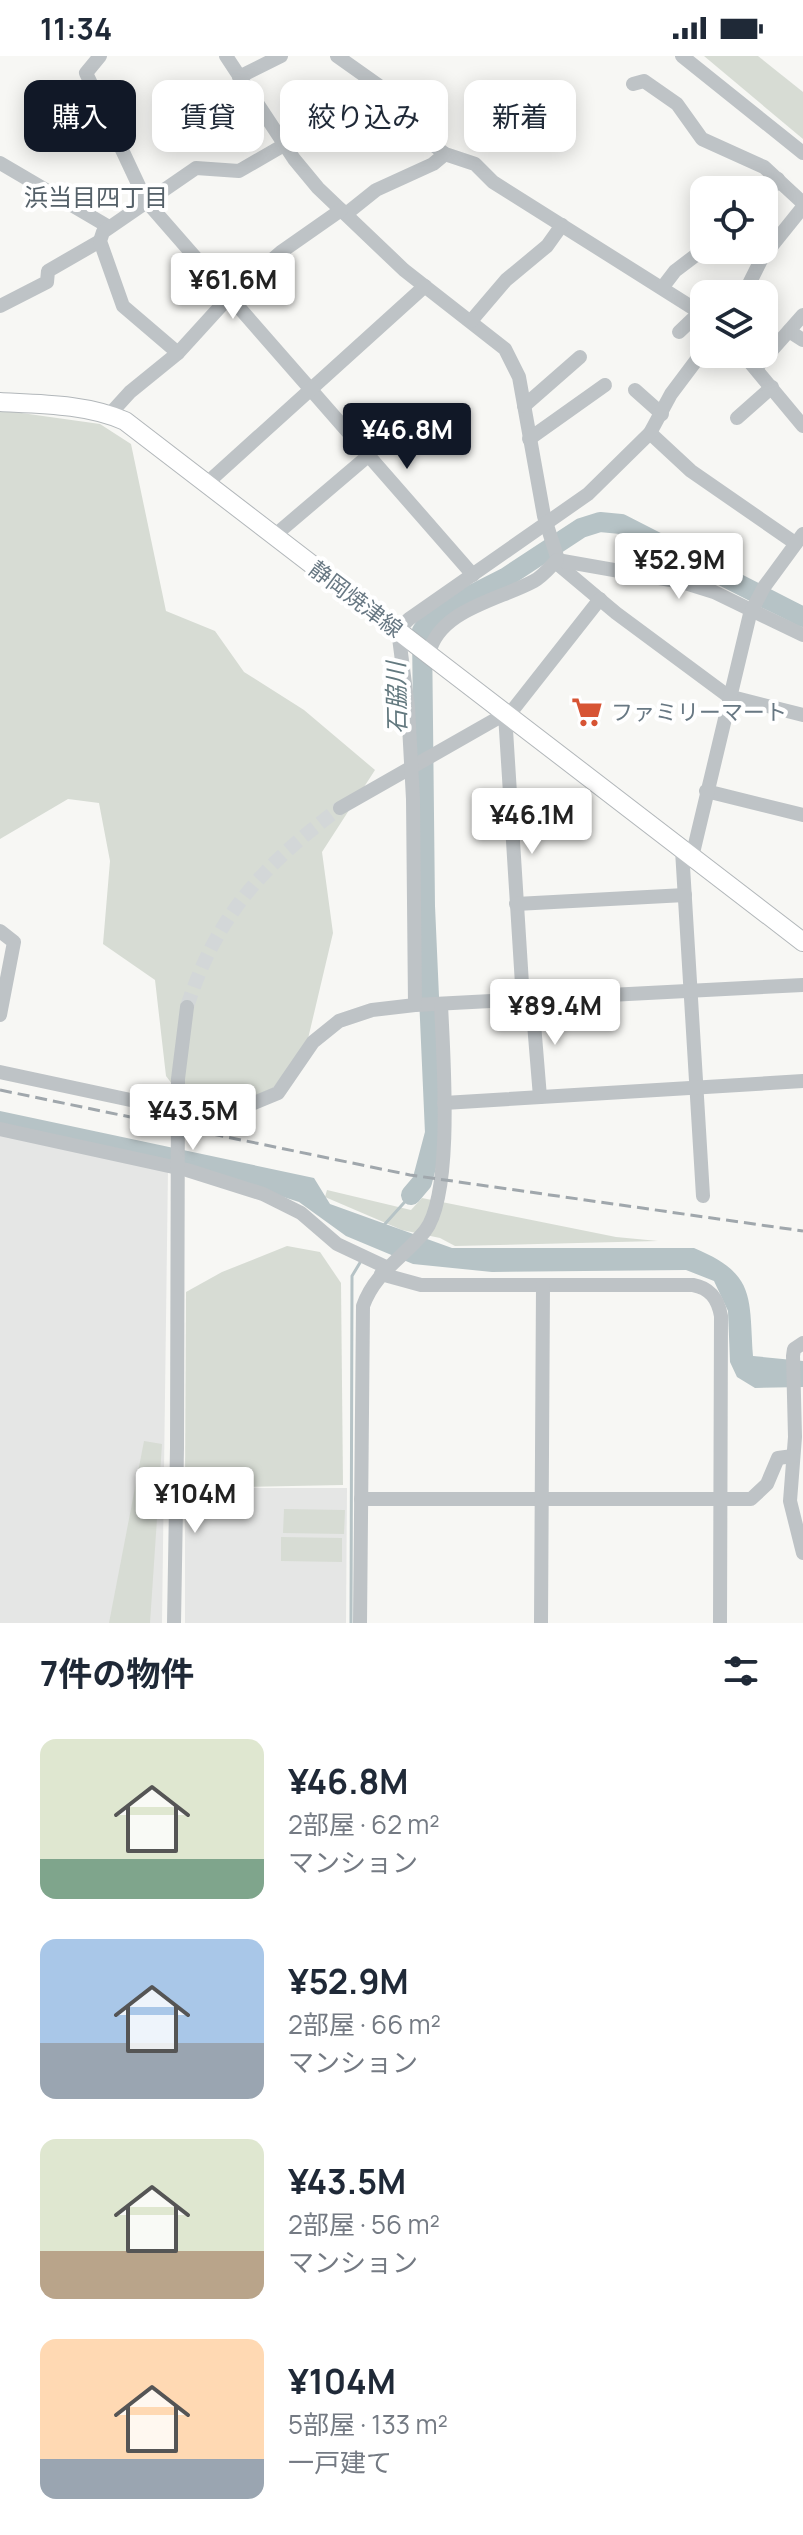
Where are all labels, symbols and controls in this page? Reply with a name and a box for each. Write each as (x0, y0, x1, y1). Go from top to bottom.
text: 11:34 (40, 8, 112, 49)
chip: 購入 (24, 80, 136, 152)
chip: 賃貸 (152, 80, 264, 152)
chip: 絞り込み (280, 80, 448, 152)
chip: 新着 (464, 80, 576, 152)
map controls (690, 176, 778, 368)
button: locate (690, 176, 778, 264)
district label: 浜当目四丁目 (24, 180, 168, 213)
pin: ¥61.6M (168, 253, 298, 321)
text: ¥61.6M (189, 261, 277, 297)
button: layers (690, 280, 778, 368)
pin: ¥46.8M (342, 403, 472, 471)
text: ¥46.8M (361, 411, 453, 447)
pin: ¥52.9M (614, 533, 744, 601)
text: ¥52.9M (633, 541, 725, 577)
street label: 静岡焼津線 (303, 554, 409, 644)
water label: 石脇川 (378, 659, 413, 734)
supermarket icon: ファミリーマート (570, 695, 604, 729)
place label: ファミリーマート (611, 697, 787, 727)
pin: ¥46.1M (467, 788, 597, 856)
text: ¥46.1M (490, 796, 574, 832)
pin: ¥89.4M (490, 979, 620, 1047)
text: ¥89.4M (508, 987, 602, 1023)
pin: ¥43.5M (128, 1084, 258, 1152)
text: ¥43.5M (148, 1092, 238, 1128)
pin: ¥104M (139, 1467, 251, 1535)
text: ¥104M (154, 1475, 236, 1511)
icon: filters (719, 1649, 763, 1693)
text: 7件の物件 (40, 1650, 194, 1696)
text: ¥46.8M (288, 1758, 408, 1804)
icon: home (104, 1771, 200, 1867)
text: 2部屋 · 62 m² (288, 1806, 440, 1842)
text: マンション (288, 1844, 418, 1880)
text: ¥52.9M (288, 1958, 409, 2004)
icon: home (104, 1971, 200, 2067)
text: 2部屋 · 66 m² (288, 2006, 441, 2042)
text: マンション (288, 2044, 418, 2080)
text: ¥43.5M (288, 2158, 406, 2204)
icon: home (104, 2171, 200, 2267)
text: 2部屋 · 56 m² (288, 2206, 440, 2242)
text: マンション (288, 2244, 418, 2280)
text: ¥104M (288, 2358, 396, 2404)
icon: home (104, 2371, 200, 2467)
text: 5部屋 · 133 m² (288, 2406, 448, 2442)
text: 一戸建て (288, 2444, 392, 2480)

